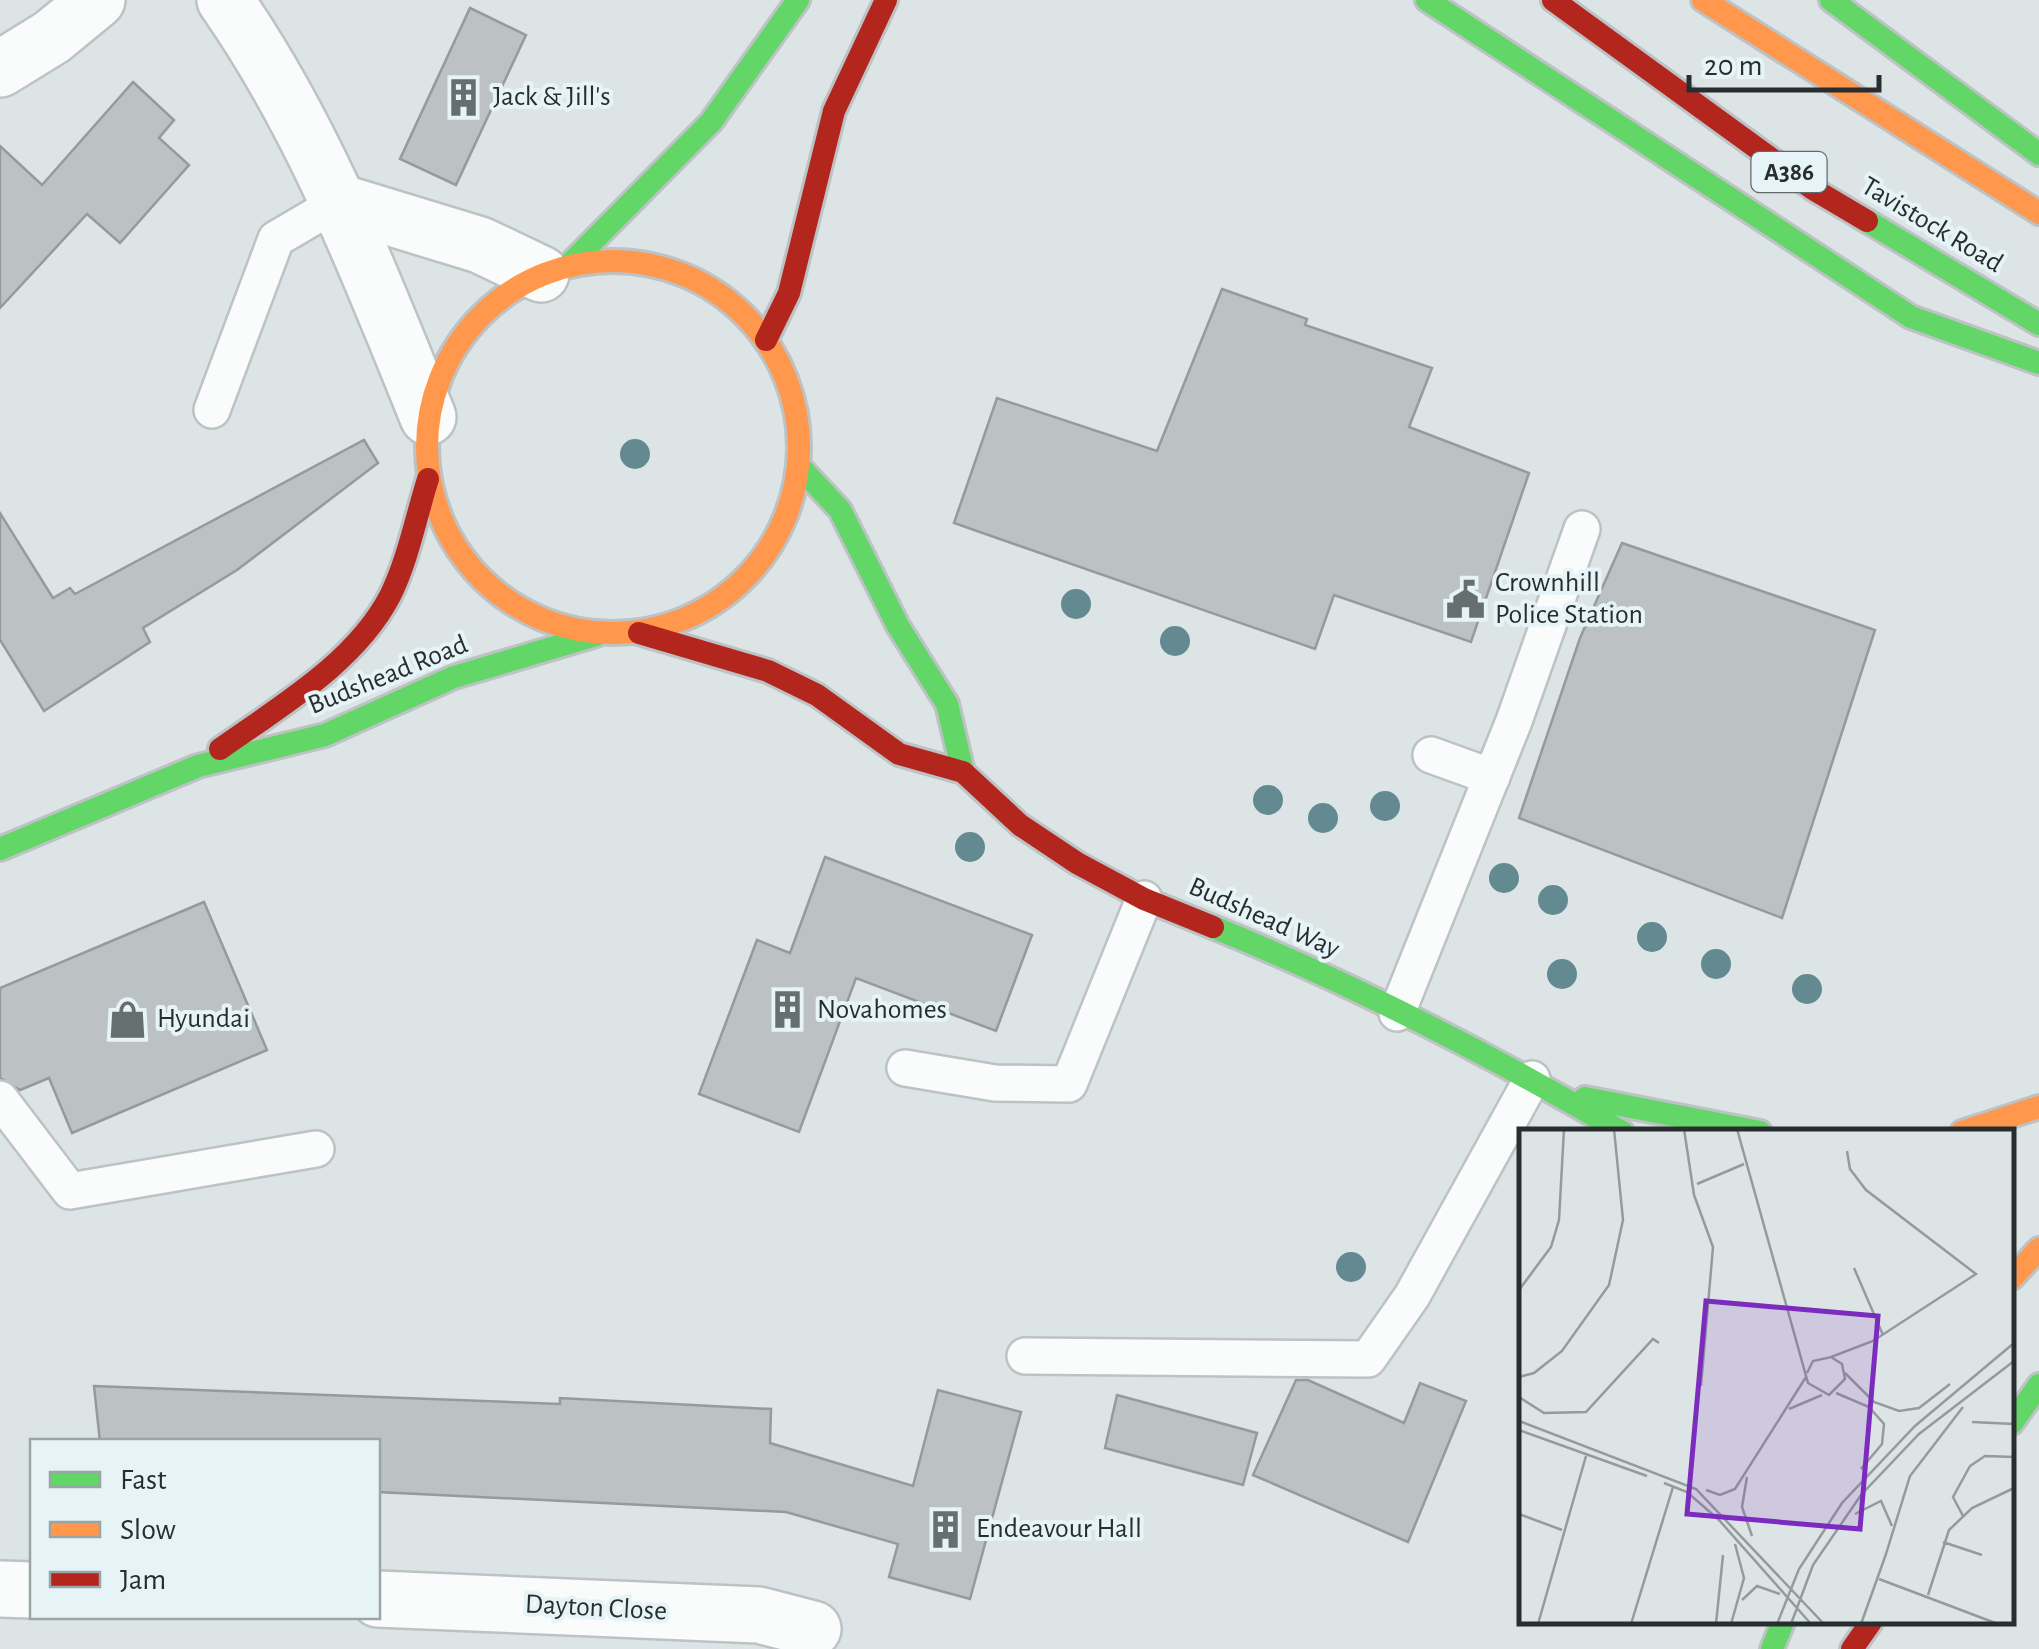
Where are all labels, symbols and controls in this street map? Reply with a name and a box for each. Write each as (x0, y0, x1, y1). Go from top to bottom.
scale bar (1689, 30, 1879, 92)
text: 20 m (1704, 51, 1762, 81)
building icon: Jack & Jill's (442, 76, 484, 118)
place label: Jack & Jill's (493, 83, 611, 111)
road number: A386 (1752, 152, 1826, 192)
street label: Tavistock Road (1856, 172, 2008, 278)
place label: Crownhill Police Station (1495, 569, 1643, 629)
public building icon: Crownhill Police Station (1444, 578, 1486, 620)
street label: Budshead Road (304, 630, 472, 720)
street label: Budshead Way (1184, 872, 1344, 964)
building icon: Novahomes (766, 989, 808, 1031)
place label: Novahomes (817, 996, 947, 1024)
shop icon: Hyundai (106, 998, 148, 1040)
place label: Hyundai (157, 1005, 250, 1033)
inset map (1519, 1129, 2014, 1624)
legend (30, 1439, 380, 1619)
text: Fast (120, 1465, 167, 1495)
building icon: Endeavour Hall (925, 1508, 967, 1550)
text: Slow (120, 1515, 176, 1545)
place label: Endeavour Hall (976, 1515, 1142, 1543)
text: Jam (120, 1565, 166, 1595)
street label: Dayton Close (524, 1590, 668, 1626)

